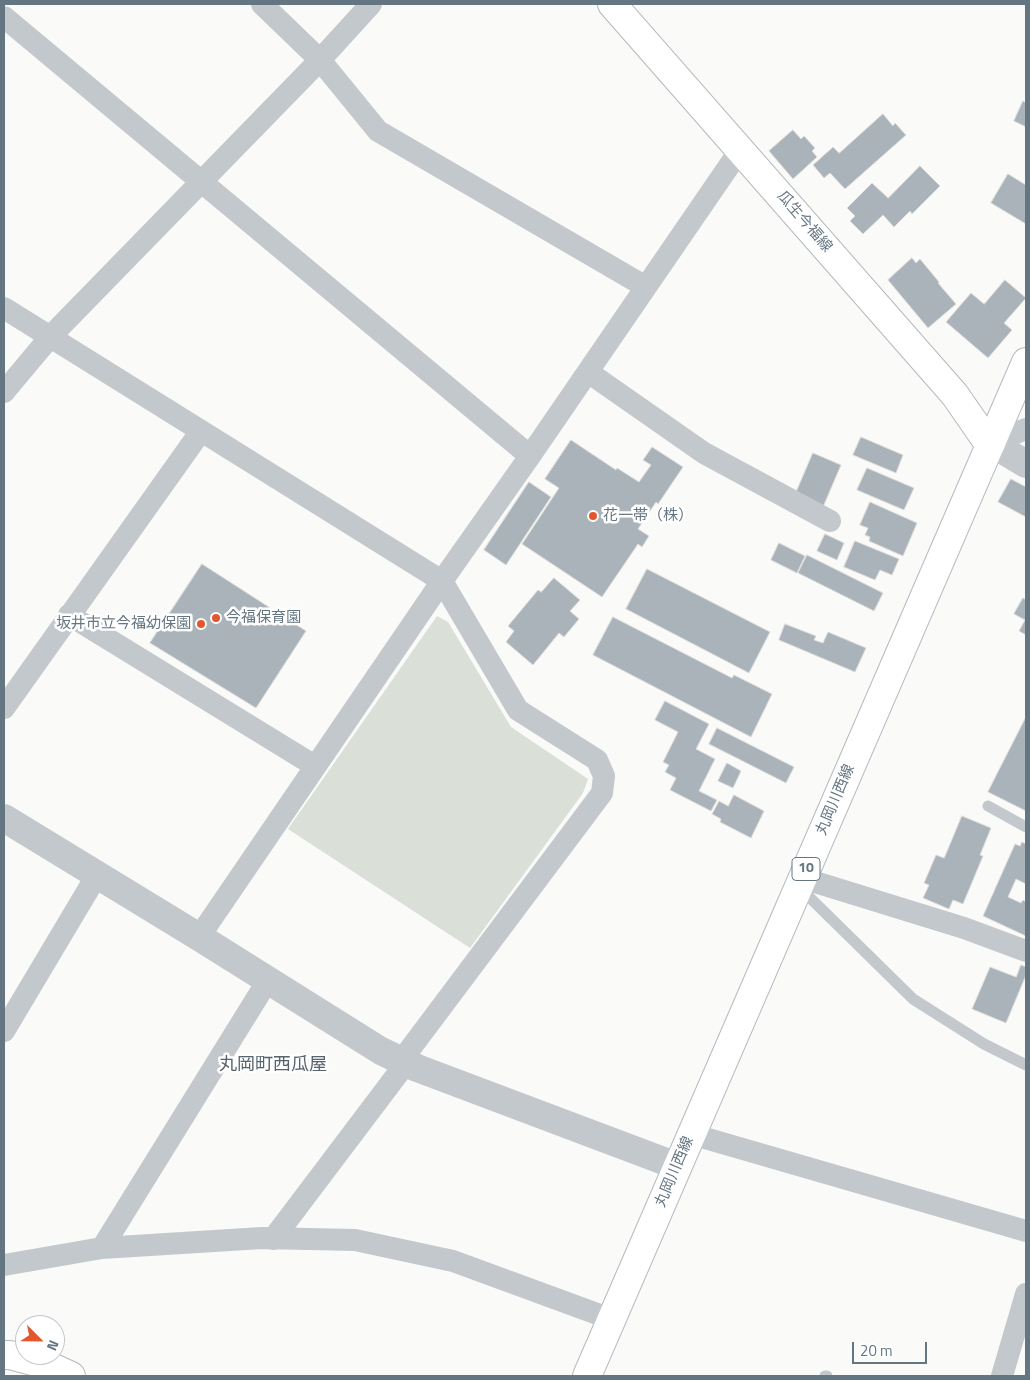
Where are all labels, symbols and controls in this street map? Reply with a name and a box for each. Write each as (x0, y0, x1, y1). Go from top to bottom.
street label: 瓜生今福線 (773, 188, 835, 256)
place label: 花一帯（株） (603, 507, 693, 525)
marker: 花一帯（株） (587, 510, 599, 522)
place label: 今福保育園 (226, 609, 301, 627)
marker: 今福保育園 (210, 612, 222, 624)
place label: 坂井市立今福幼保園 (56, 615, 191, 633)
marker: 坂井市立今福幼保園 (195, 618, 207, 630)
street label: 丸岡川西線 (813, 762, 859, 838)
road number: 10 (792, 858, 820, 881)
district label: 丸岡町西瓜屋 (219, 1055, 327, 1077)
street label: 丸岡川西線 (652, 1134, 698, 1210)
north arrow (15, 1315, 65, 1365)
scale bar (855, 1332, 930, 1364)
text: N (42, 1337, 65, 1354)
text: 20 m (860, 1339, 893, 1362)

